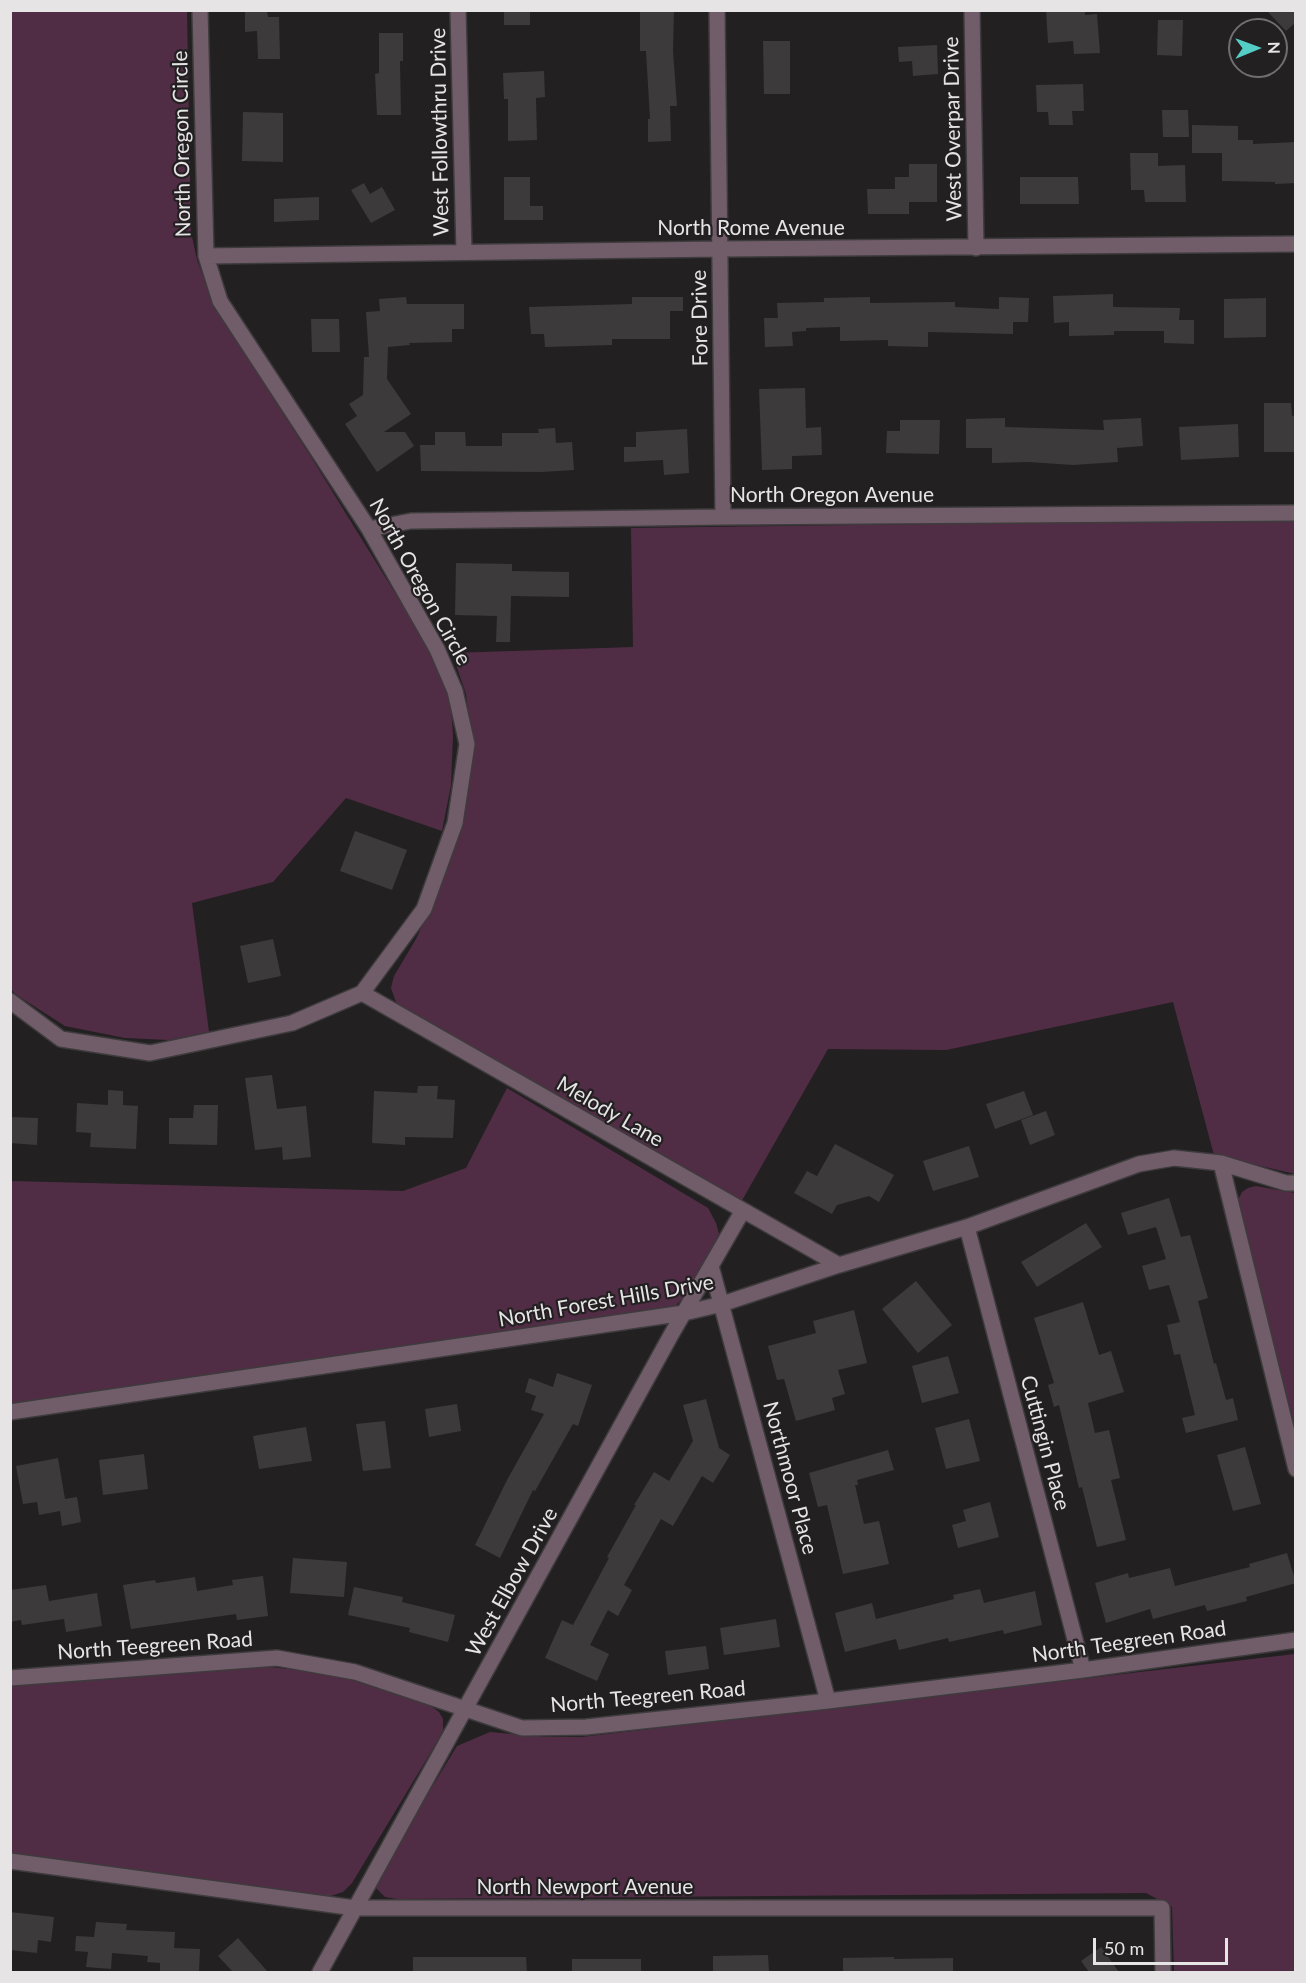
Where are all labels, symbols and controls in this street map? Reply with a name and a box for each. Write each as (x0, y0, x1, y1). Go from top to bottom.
north arrow (1228, 18, 1288, 78)
street label: West Followthru Drive (426, 27, 454, 237)
street label: West Overpar Drive (939, 36, 967, 222)
text: N (1265, 41, 1284, 54)
street label: North Oregon Circle (168, 50, 196, 238)
street label: North Rome Avenue (657, 215, 845, 241)
street label: Fore Drive (687, 269, 713, 367)
street label: North Oregon Avenue (730, 482, 934, 508)
street label: North Oregon Circle (364, 494, 476, 670)
street label: Melody Lane (552, 1071, 668, 1153)
street label: North Forest Hills Drive (496, 1270, 716, 1332)
street label: Cuttingin Place (1015, 1373, 1075, 1513)
street label: Northmoor Place (757, 1399, 823, 1557)
street label: West Elbow Drive (461, 1503, 563, 1661)
street label: North Teegreen Road (1030, 1616, 1228, 1668)
street label: North Teegreen Road (56, 1627, 254, 1665)
street label: North Teegreen Road (549, 1676, 747, 1718)
street label: North Newport Avenue (477, 1874, 693, 1900)
scale bar (1096, 1926, 1231, 1964)
text: 50 m (1104, 1937, 1144, 1959)

